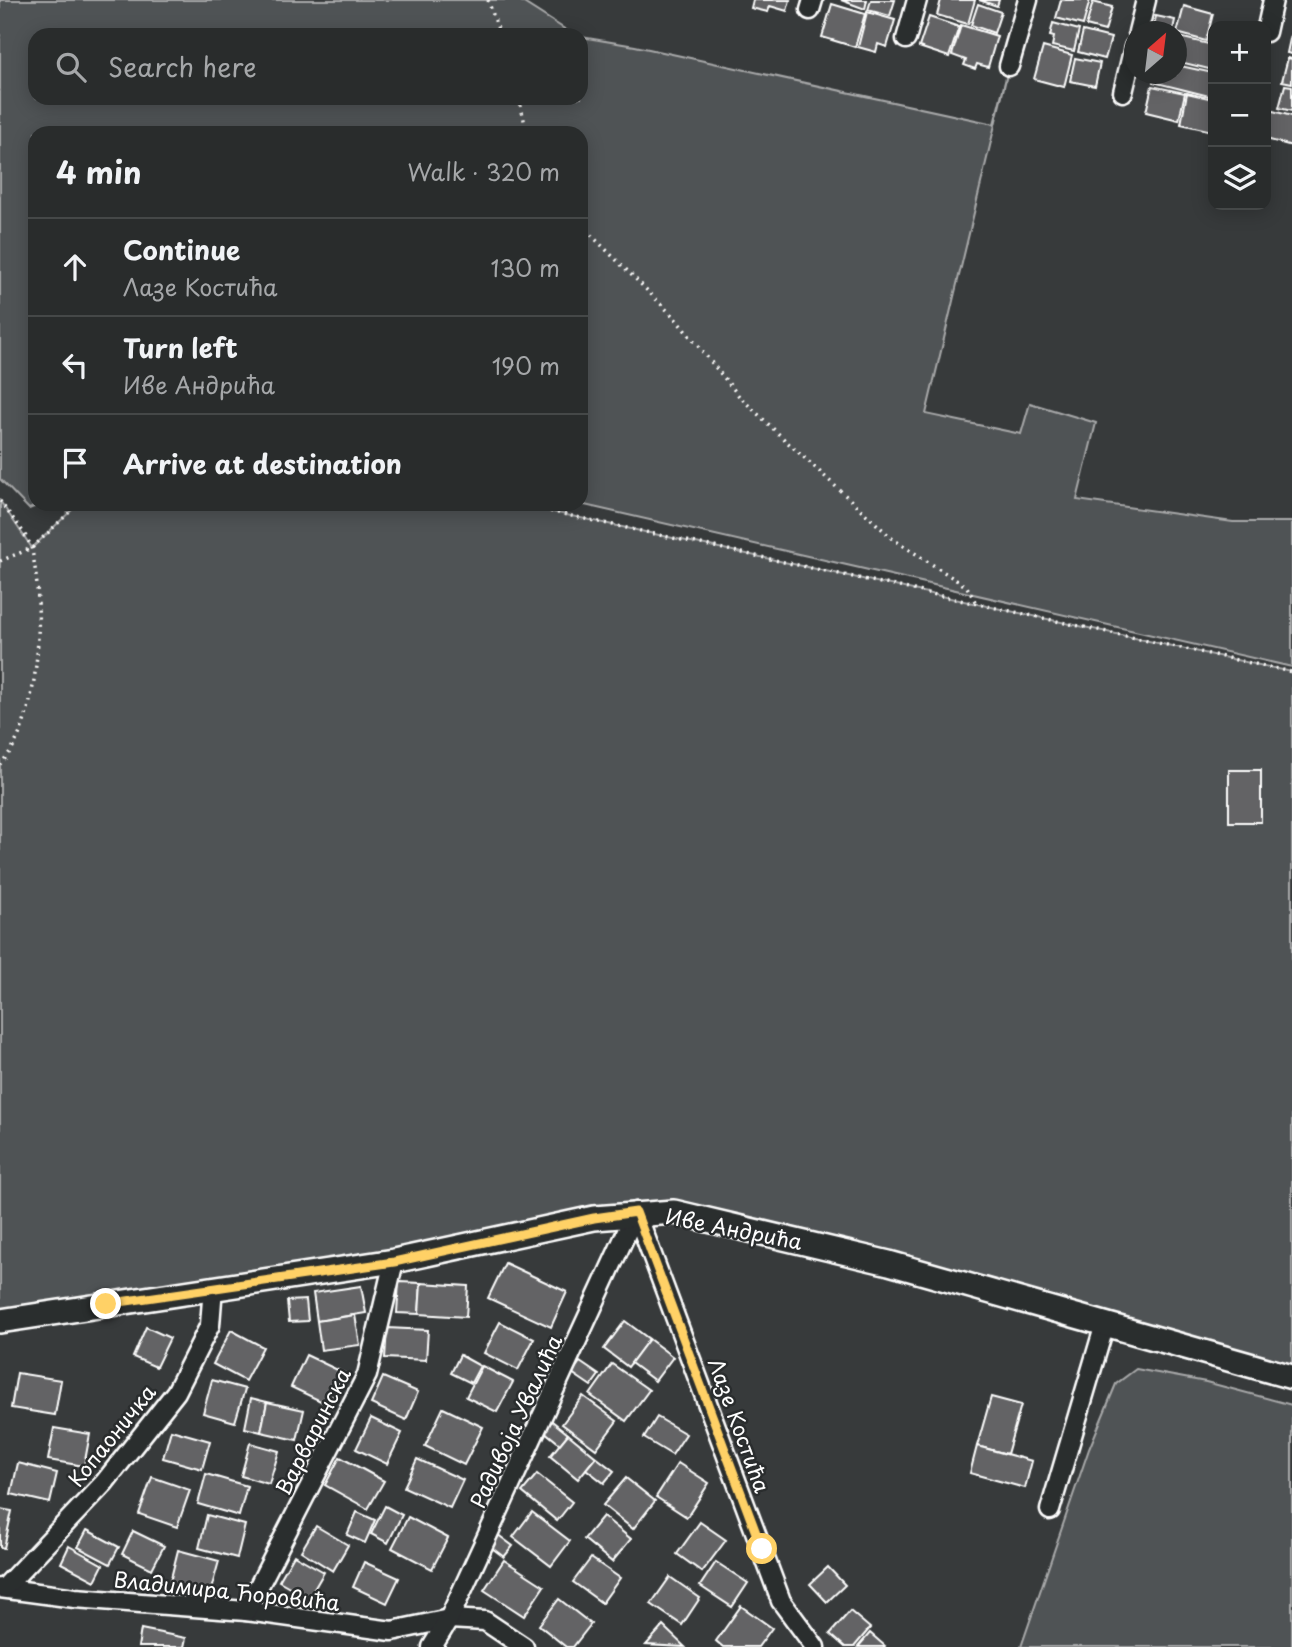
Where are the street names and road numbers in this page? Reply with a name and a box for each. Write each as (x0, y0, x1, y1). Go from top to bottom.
street label: Иве Андрића (663, 1199, 806, 1257)
street label: Радивоја Увалића (461, 1328, 570, 1513)
street label: Лазе Костића (701, 1353, 779, 1498)
street label: Варваринска (266, 1362, 358, 1500)
street label: Копаоничка (60, 1376, 163, 1493)
street label: Владимира Ћоровића (112, 1562, 342, 1618)

